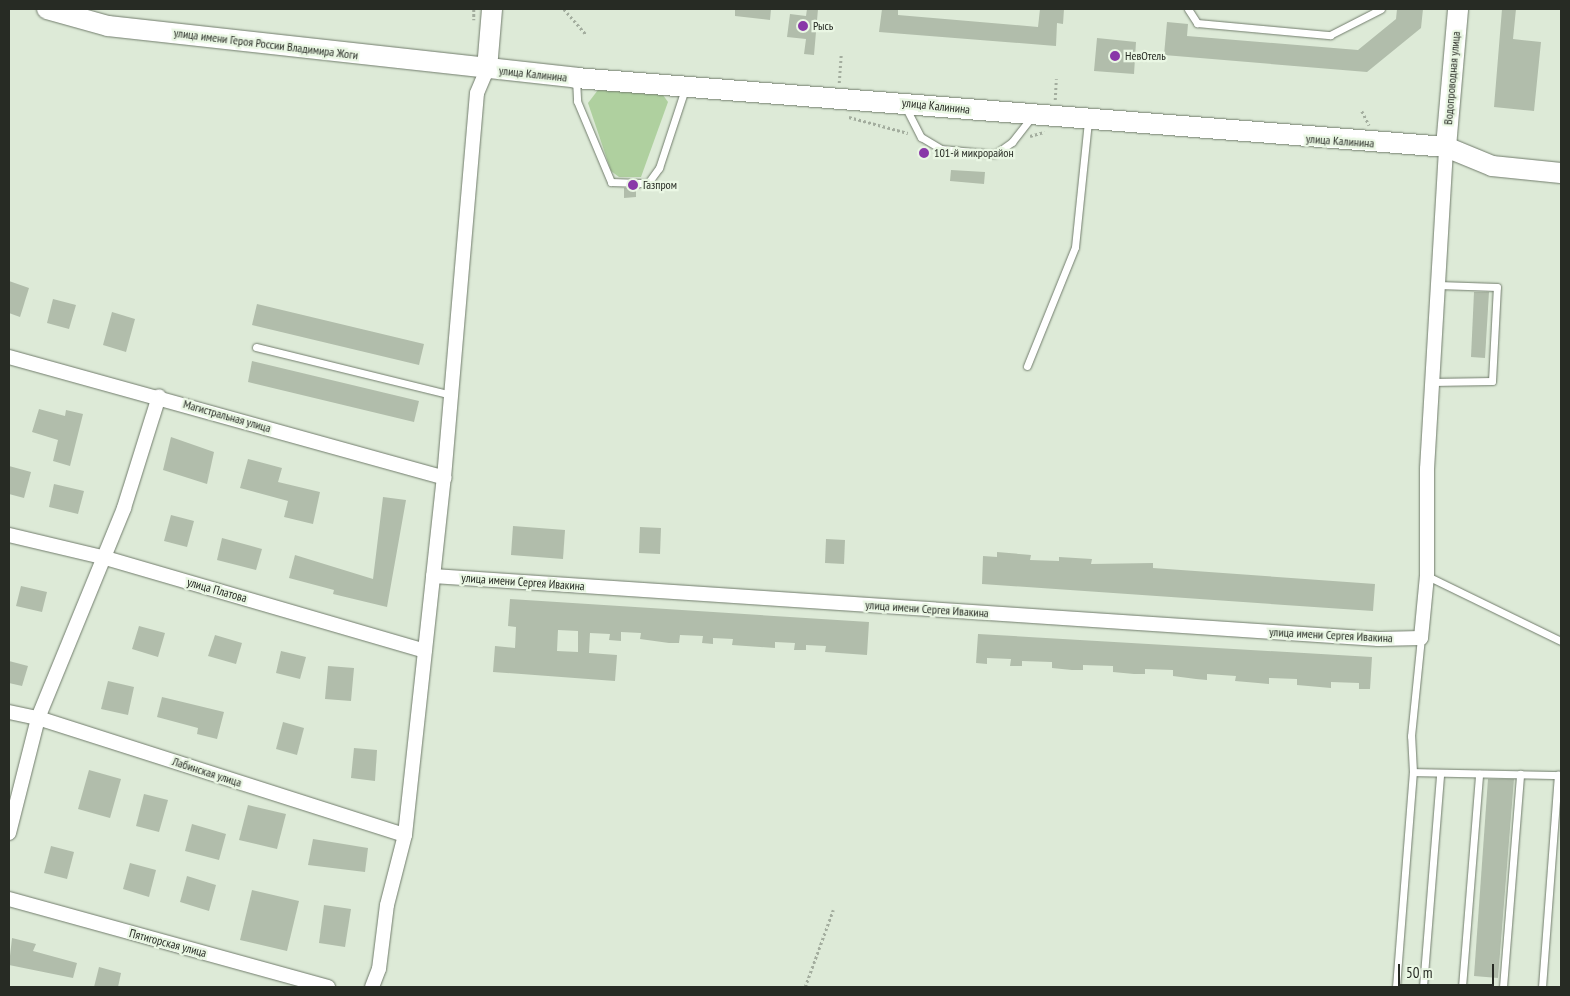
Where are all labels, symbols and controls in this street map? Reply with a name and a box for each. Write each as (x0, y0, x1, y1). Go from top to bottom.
place label: Рысь (813, 19, 833, 33)
marker: Рысь (797, 20, 809, 32)
street label: улица имени Героя России Владимира Жоги (173, 26, 359, 62)
street label: Водопроводная улица (1441, 31, 1463, 125)
place label: НевОтель (1125, 49, 1166, 63)
marker: НевОтель (1109, 50, 1121, 62)
street label: улица Калинина (498, 63, 568, 85)
street label: улица Калинина (901, 95, 971, 117)
street label: улица Калинина (1305, 131, 1375, 151)
place label: 101-й микрорайон (934, 146, 1014, 160)
marker: 101-й микрорайон (918, 147, 930, 159)
place label: Газпром (643, 178, 677, 192)
marker: Газпром (627, 179, 639, 191)
street label: Магистральная улица (182, 397, 272, 435)
street label: улица имени Сергея Ивакина (461, 571, 585, 593)
street label: улица Платова (185, 575, 249, 605)
street label: улица имени Сергея Ивакина (865, 598, 989, 620)
street label: улица имени Сергея Ивакина (1269, 625, 1393, 645)
street label: Лабинская улица (171, 754, 243, 790)
street label: Пятигорская улица (128, 926, 208, 960)
scale bar (1400, 954, 1496, 986)
text: 50 m (1406, 963, 1432, 982)

